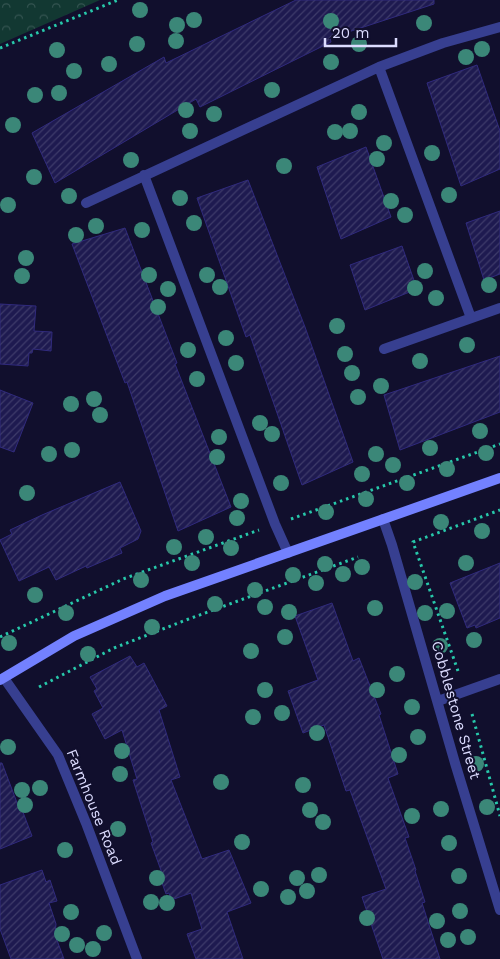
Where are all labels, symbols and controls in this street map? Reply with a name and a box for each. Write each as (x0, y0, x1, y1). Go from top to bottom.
scale bar (325, 15, 396, 47)
text: 20 m (332, 24, 370, 42)
street label: Cobblestone Street (428, 639, 485, 782)
street label: Farmhouse Road (63, 747, 125, 867)

